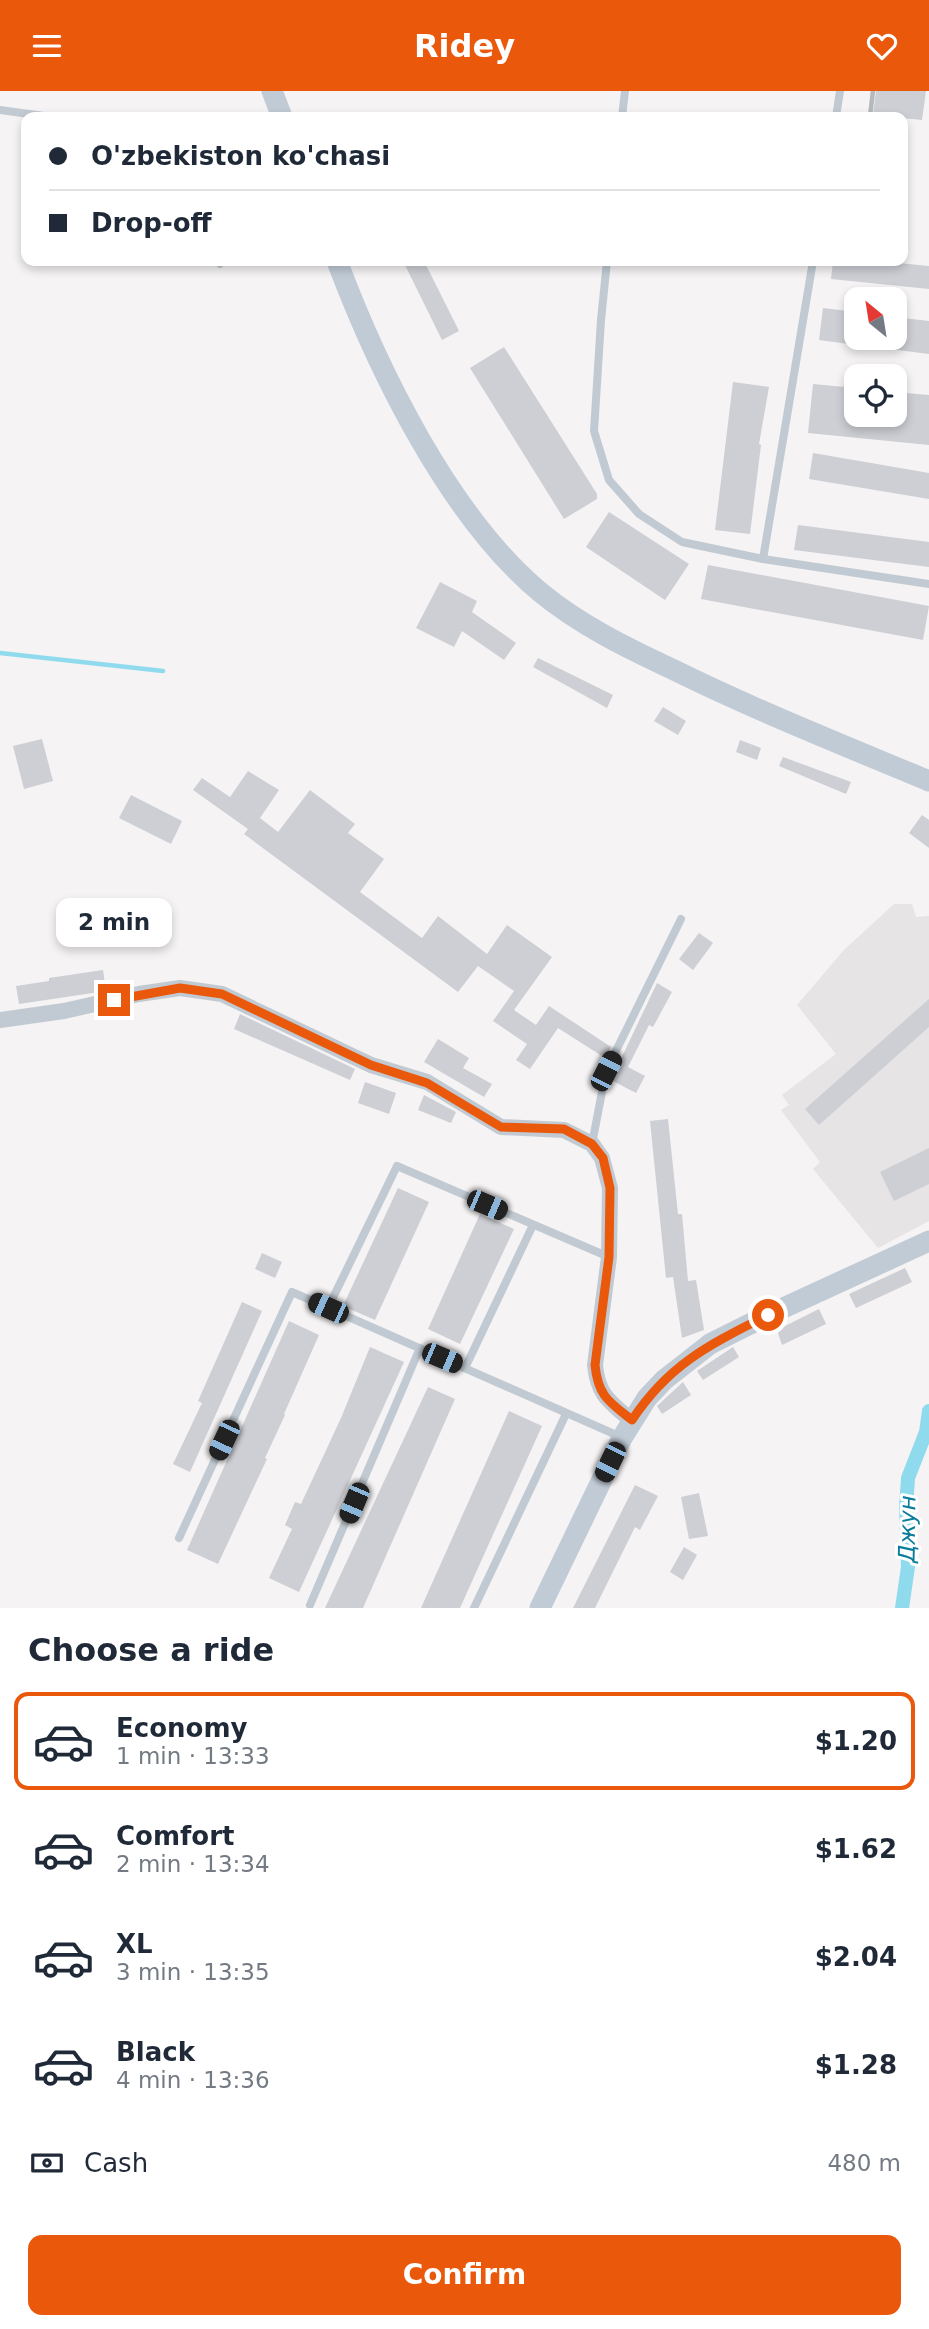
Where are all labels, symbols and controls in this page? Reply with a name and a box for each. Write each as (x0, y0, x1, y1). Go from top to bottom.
icon: menu (28, 27, 66, 65)
text: Ridey (414, 27, 515, 65)
icon: heart (863, 27, 901, 65)
text: O'zbekiston ko'chasi (91, 141, 390, 171)
text: Drop-off (91, 208, 212, 238)
north arrow (844, 287, 906, 350)
map controls (844, 287, 907, 427)
button: locate (844, 364, 907, 427)
callout: 2 min (56, 899, 172, 947)
text: 2 min (78, 909, 150, 935)
route end (98, 984, 130, 1016)
car (588, 1048, 625, 1094)
car (464, 1187, 511, 1223)
car (305, 1290, 352, 1326)
route start (752, 1299, 784, 1331)
car (419, 1340, 466, 1376)
car (206, 1417, 243, 1463)
car (592, 1439, 629, 1485)
car (337, 1480, 372, 1526)
water label: Джун (893, 1495, 921, 1564)
text: Choose a ride (28, 1631, 274, 1669)
icon: car (32, 1710, 95, 1773)
text: Economy (116, 1713, 247, 1743)
text: $1.20 (815, 1726, 897, 1756)
text: 1 min · 13:33 (116, 1743, 270, 1769)
icon: car (32, 1818, 95, 1881)
text: Comfort (116, 1821, 234, 1851)
text: $1.62 (815, 1834, 897, 1864)
text: 2 min · 13:34 (116, 1851, 270, 1877)
icon: car (32, 1926, 95, 1989)
text: XL (116, 1929, 153, 1959)
text: $2.04 (815, 1942, 897, 1972)
text: 3 min · 13:35 (116, 1959, 270, 1985)
icon: car (32, 2034, 95, 2097)
text: Black (116, 2037, 195, 2067)
text: $1.28 (815, 2050, 897, 2080)
text: 4 min · 13:36 (116, 2067, 270, 2093)
icon: cash (28, 2144, 66, 2182)
text: Cash (84, 2148, 148, 2178)
text: 480 m (827, 2150, 901, 2176)
button: Confirm (28, 2235, 901, 2315)

